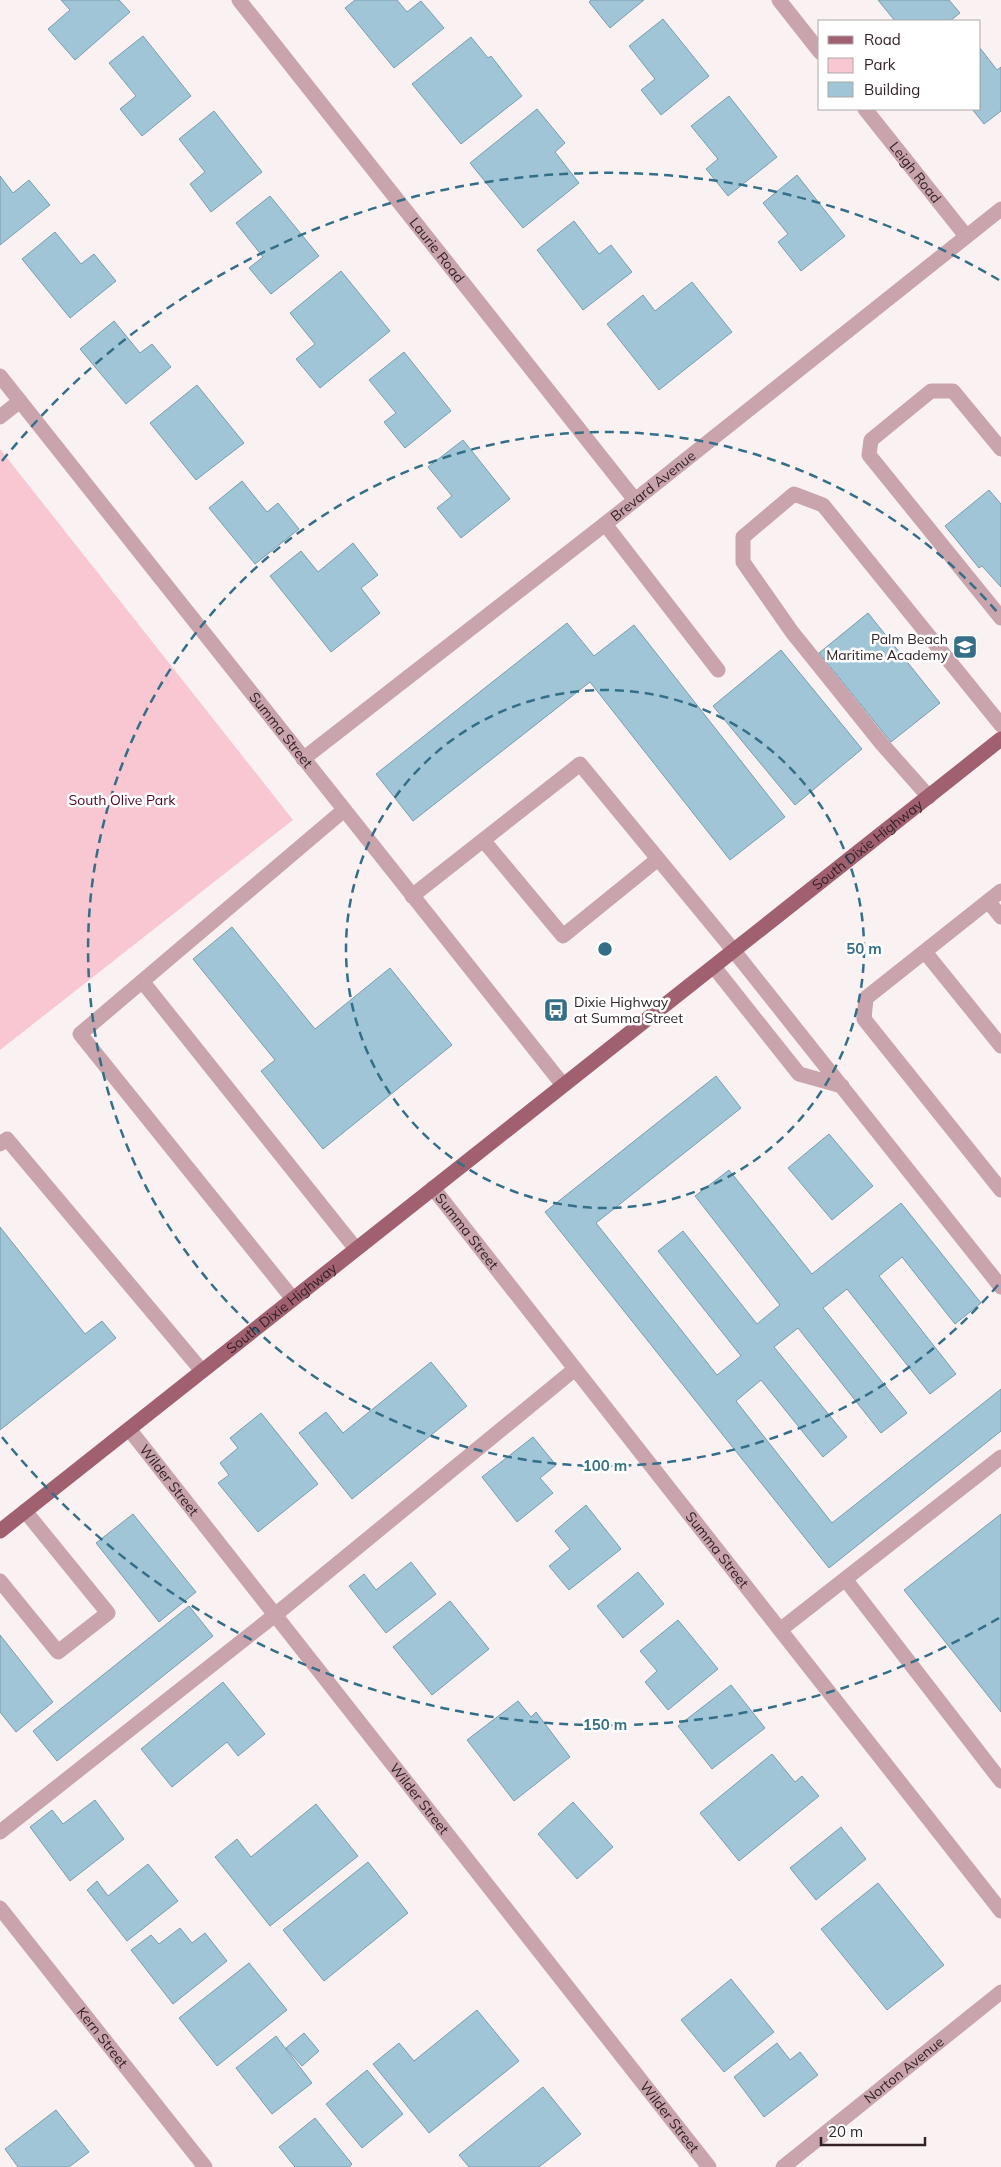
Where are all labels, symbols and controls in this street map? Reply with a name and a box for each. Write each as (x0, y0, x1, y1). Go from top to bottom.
legend (818, 20, 981, 110)
text: Road (864, 30, 901, 49)
text: Park (864, 55, 896, 74)
text: Building (864, 80, 920, 99)
street label: Leigh Road (886, 138, 945, 207)
street label: Laurie Road (406, 214, 468, 286)
street label: Brevard Avenue (607, 447, 699, 525)
place label: Palm Beach Maritime Academy (826, 630, 949, 664)
school or university icon: Palm Beach Maritime Academy (952, 634, 978, 660)
street label: Summa Street (245, 688, 317, 772)
park label: South Olive Park (68, 791, 176, 809)
street label: South Dixie Highway (808, 795, 927, 894)
text: 50 m (846, 939, 882, 958)
centre of rings (596, 940, 614, 958)
place label: Dixie Highway at Summa Street (574, 993, 683, 1027)
bus stop icon: Dixie Highway at Summa Street (543, 997, 569, 1023)
street label: Summa Street (431, 1189, 503, 1273)
street label: South Dixie Highway (223, 1259, 341, 1358)
street label: Wilder Street (136, 1441, 203, 1519)
text: 100 m (583, 1456, 627, 1475)
street label: Summa Street (682, 1508, 753, 1592)
text: 150 m (583, 1715, 627, 1734)
street label: Wilder Street (386, 1759, 453, 1838)
street label: Kern Street (73, 2004, 132, 2071)
street label: Norton Avenue (860, 2032, 948, 2107)
street label: Wilder Street (636, 2078, 703, 2156)
scale bar (821, 2114, 925, 2146)
text: 20 m (828, 2122, 863, 2141)

